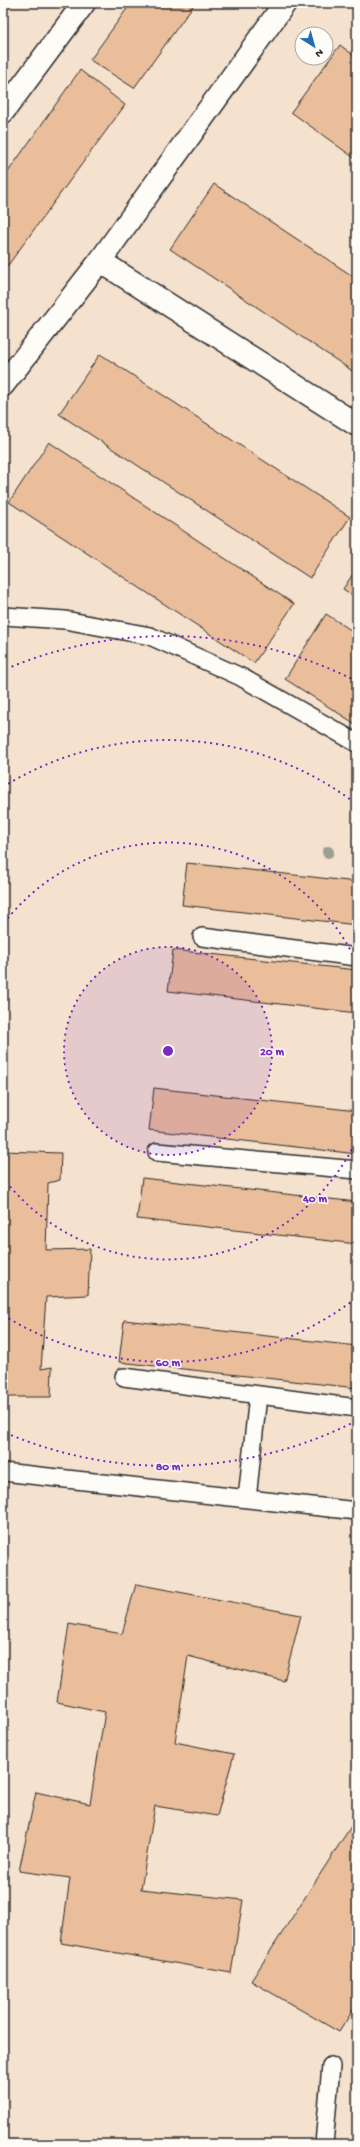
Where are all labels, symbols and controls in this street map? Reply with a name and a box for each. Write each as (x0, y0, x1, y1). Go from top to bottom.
north arrow (294, 26, 334, 66)
text: N (312, 45, 325, 59)
centre of rings (161, 1044, 175, 1058)
text: 20 m (260, 1046, 285, 1060)
text: 40 m (302, 1193, 327, 1207)
text: 60 m (156, 1357, 181, 1371)
text: 80 m (156, 1461, 181, 1475)

